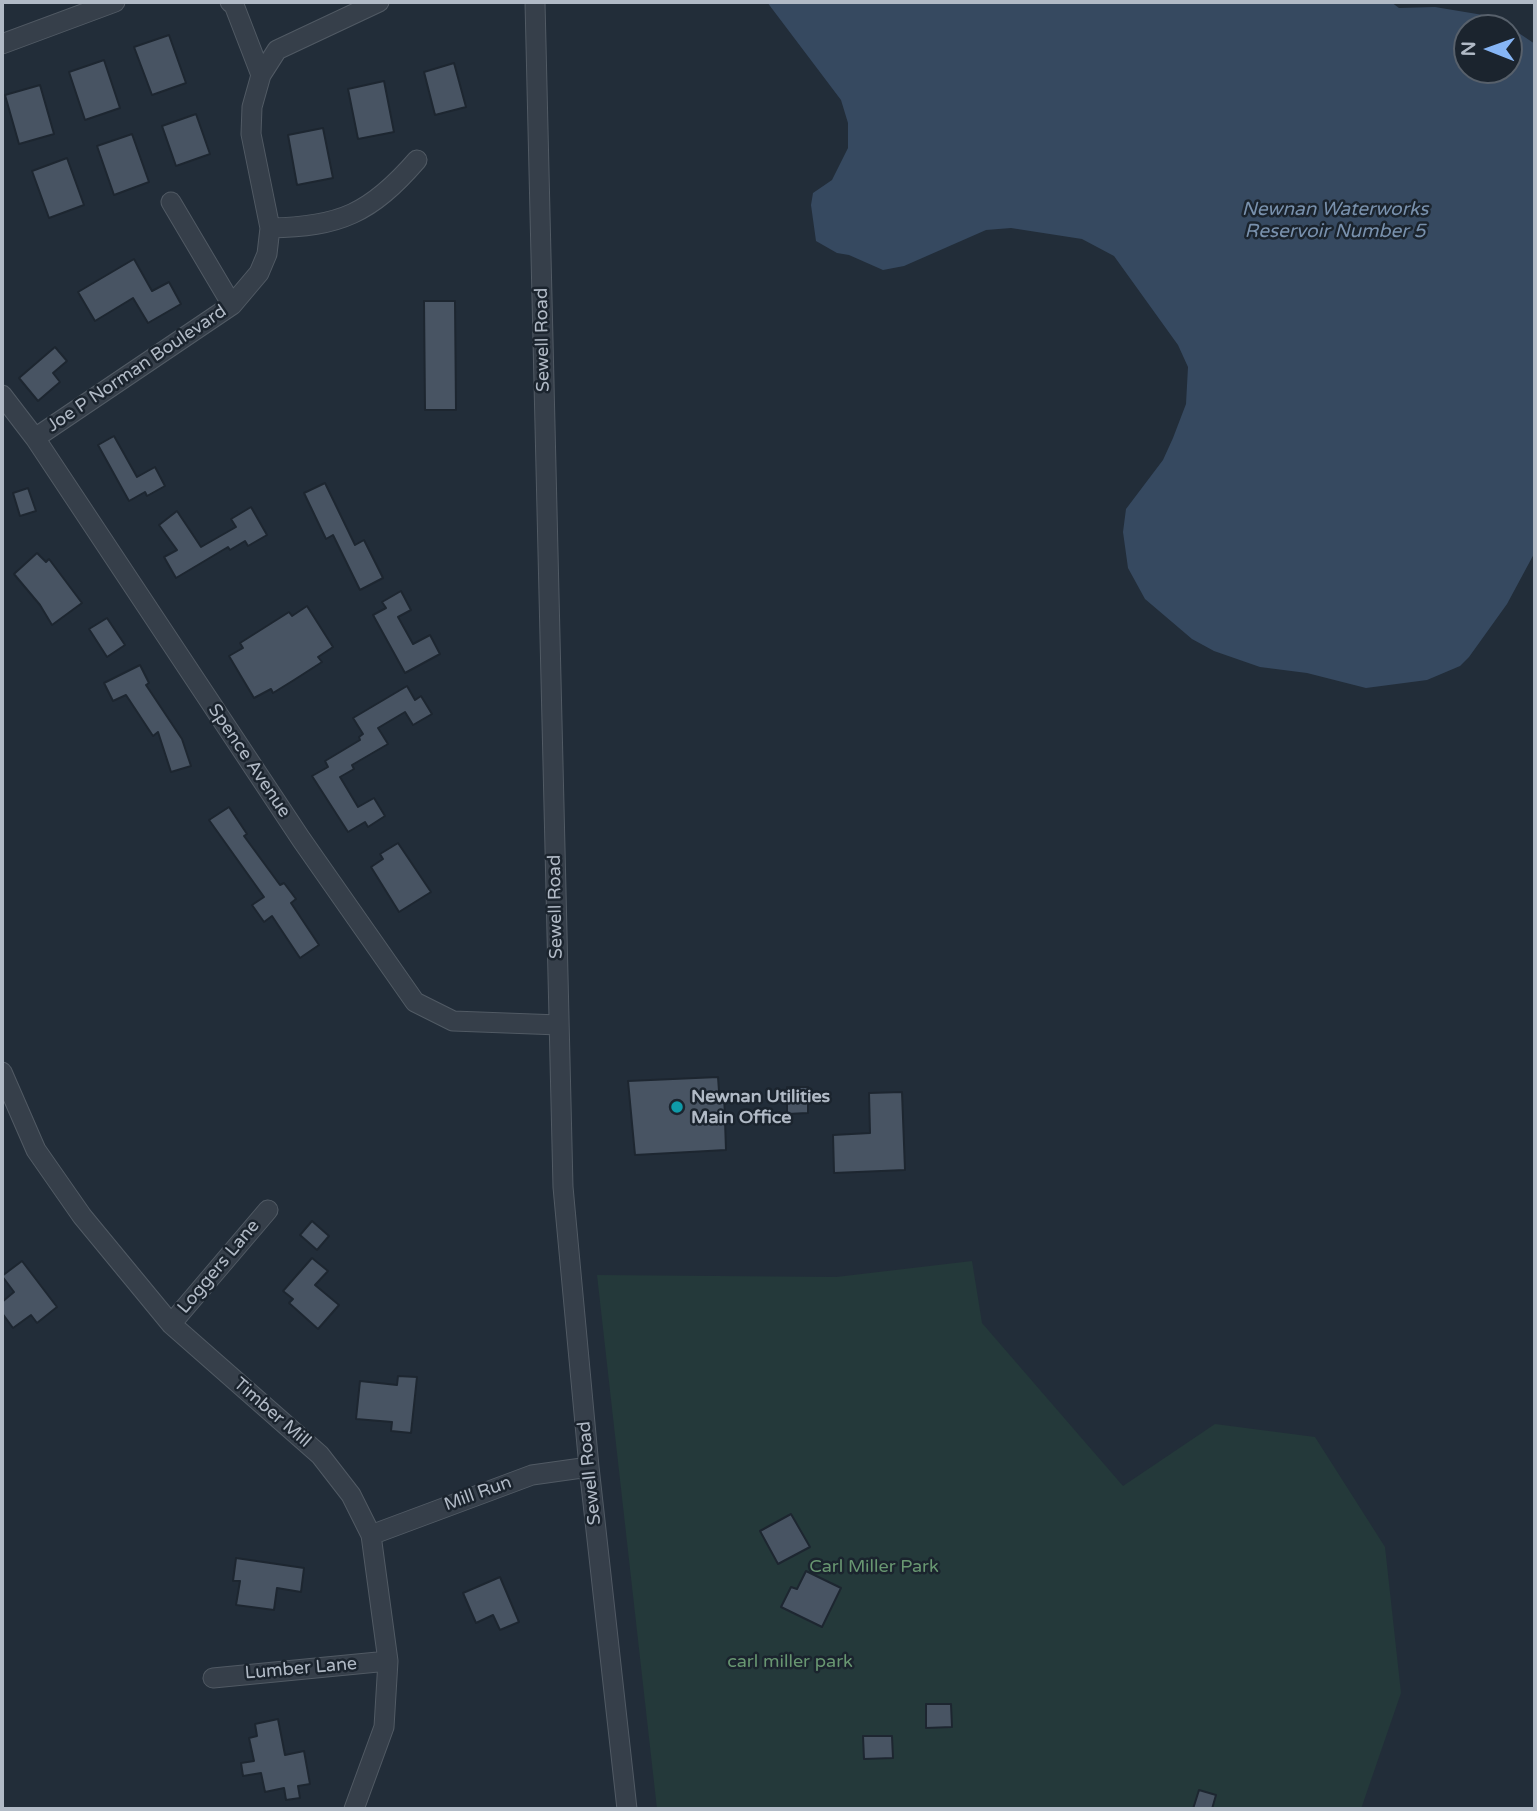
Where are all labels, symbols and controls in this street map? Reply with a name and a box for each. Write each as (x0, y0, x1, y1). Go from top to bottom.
north arrow (1453, 14, 1523, 84)
text: N (1458, 41, 1480, 56)
water label: Newnan Waterworks Reservoir Number 5 (1242, 199, 1428, 243)
street label: Sewell Road (531, 288, 555, 392)
street label: Joe P Norman Boulevard (43, 301, 231, 437)
street label: Spence Avenue (203, 700, 295, 822)
street label: Sewell Road (544, 855, 568, 959)
place label: Newnan Utilities Main Office (691, 1086, 830, 1128)
marker: Newnan Utilities Main Office (669, 1099, 685, 1115)
street label: Loggers Lane (173, 1216, 265, 1318)
street label: Timber Mill (229, 1374, 315, 1452)
street label: Sewell Road (574, 1420, 606, 1526)
street label: Mill Run (441, 1472, 515, 1516)
park label: Carl Miller Park (809, 1556, 939, 1578)
park label: carl miller park (727, 1651, 853, 1673)
street label: Lumber Lane (244, 1653, 358, 1685)

